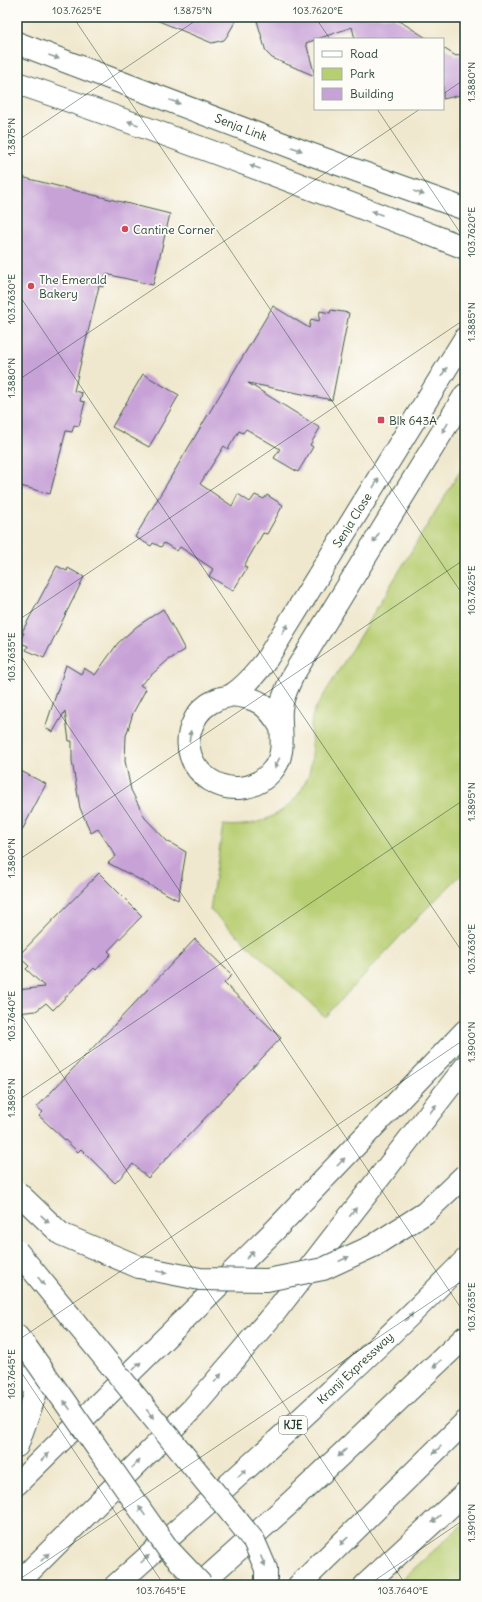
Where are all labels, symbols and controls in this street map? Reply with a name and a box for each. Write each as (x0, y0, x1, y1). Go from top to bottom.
text: 103.7625°E (52, 4, 102, 17)
text: 1.3875°N (174, 4, 212, 17)
text: 103.7620°E (293, 4, 343, 17)
legend (314, 38, 444, 110)
text: Road (350, 46, 378, 61)
one-way arrow (48, 54, 60, 60)
text: 1.3880°N (465, 62, 478, 102)
text: Park (350, 66, 375, 81)
text: Building (350, 86, 394, 101)
one-way arrow (170, 100, 182, 106)
street label: Senja Link (213, 110, 269, 144)
text: 1.3875°N (5, 118, 18, 156)
one-way arrow (127, 119, 139, 125)
one-way arrow (291, 146, 303, 152)
one-way arrow (249, 163, 261, 169)
one-way arrow (414, 190, 426, 196)
text: 103.7620°E (465, 207, 478, 257)
one-way arrow (370, 210, 382, 216)
place label: Cantine Corner (133, 222, 215, 237)
marker: Cantine Corner (120, 224, 130, 234)
place label: The Emerald Bakery (39, 272, 107, 301)
text: 103.7630°E (5, 274, 18, 324)
marker: The Emerald Bakery (26, 281, 36, 291)
text: 1.3885°N (465, 302, 478, 342)
text: 1.3880°N (5, 358, 18, 398)
one-way arrow (441, 366, 448, 378)
place label: Blk 643A (389, 413, 437, 428)
marker: Blk 643A (376, 415, 386, 425)
one-way arrow (441, 422, 448, 434)
one-way arrow (372, 477, 380, 488)
street label: Senja Close (329, 490, 375, 550)
one-way arrow (373, 533, 380, 544)
text: 103.7625°E (465, 565, 478, 615)
one-way arrow (282, 623, 289, 635)
text: 103.7635°E (5, 632, 18, 682)
one-way arrow (187, 730, 194, 742)
one-way arrow (273, 758, 280, 769)
text: 1.3895°N (465, 782, 478, 822)
text: 1.3890°N (5, 838, 18, 878)
text: 103.7630°E (465, 924, 478, 974)
text: 103.7640°E (5, 991, 18, 1041)
text: 1.3900°N (465, 1022, 478, 1062)
text: 1.3895°N (5, 1078, 18, 1118)
one-way arrow (429, 1104, 437, 1115)
one-way arrow (336, 1157, 345, 1167)
one-way arrow (349, 1207, 358, 1218)
one-way arrow (40, 1214, 50, 1224)
one-way arrow (245, 1250, 255, 1260)
one-way arrow (339, 1256, 350, 1262)
one-way arrow (156, 1269, 168, 1275)
one-way arrow (37, 1276, 46, 1287)
text: 103.7635°E (465, 1282, 478, 1332)
one-way arrow (404, 1312, 414, 1322)
street label: Kranji Expressway (314, 1329, 396, 1407)
text: 103.7645°E (5, 1349, 18, 1399)
one-way arrow (432, 1359, 442, 1368)
one-way arrow (132, 1361, 142, 1371)
one-way arrow (213, 1373, 223, 1383)
one-way arrow (63, 1400, 71, 1410)
one-way arrow (146, 1409, 155, 1420)
road number: KJE (279, 1416, 307, 1434)
one-way arrow (432, 1445, 442, 1455)
one-way arrow (337, 1448, 347, 1458)
one-way arrow (40, 1452, 50, 1462)
one-way arrow (131, 1459, 141, 1469)
one-way arrow (237, 1468, 247, 1477)
text: 1.3910°N (465, 1504, 478, 1542)
one-way arrow (138, 1506, 146, 1517)
one-way arrow (431, 1515, 441, 1524)
one-way arrow (339, 1536, 349, 1546)
one-way arrow (40, 1552, 49, 1562)
one-way arrow (140, 1554, 150, 1564)
one-way arrow (260, 1556, 266, 1567)
text: 103.7645°E (136, 1584, 186, 1597)
text: 103.7640°E (378, 1584, 428, 1597)

